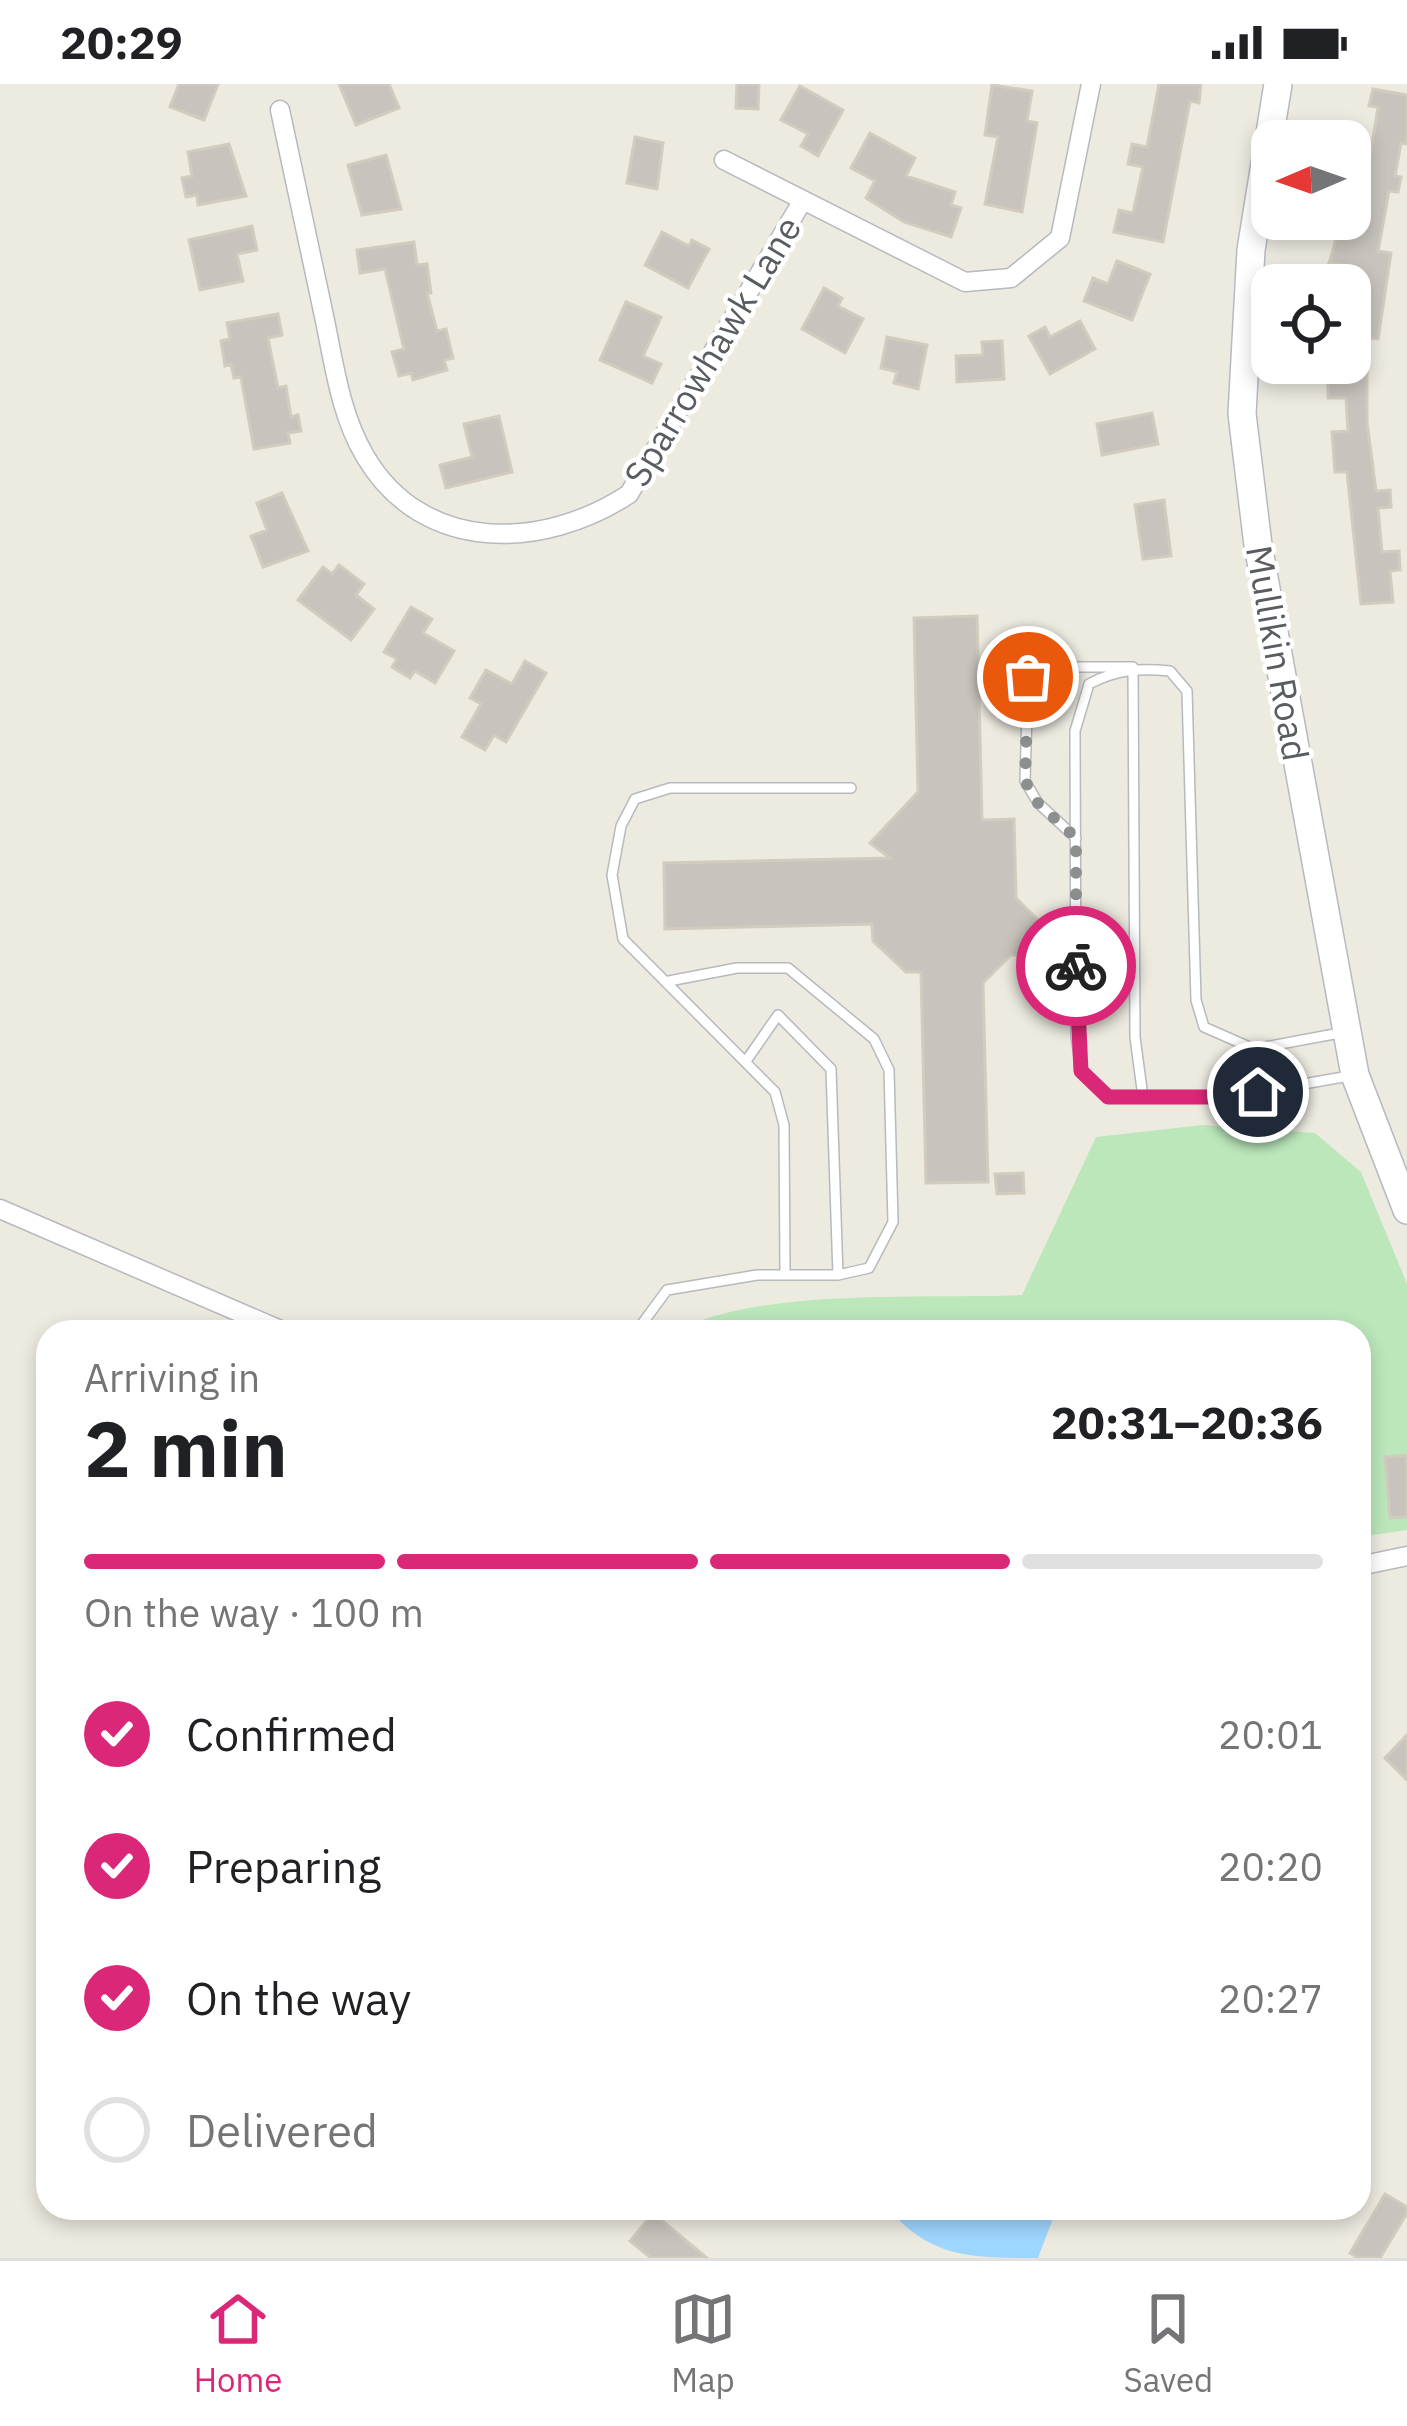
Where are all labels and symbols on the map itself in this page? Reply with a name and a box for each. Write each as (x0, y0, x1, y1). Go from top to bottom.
north arrow (1251, 120, 1371, 240)
street label: Sparrowhawk Lane (613, 207, 811, 495)
street label: Mullikin Road (1236, 542, 1320, 764)
pin (977, 626, 1079, 728)
courier (1016, 906, 1136, 1026)
pin (1207, 1041, 1309, 1143)

